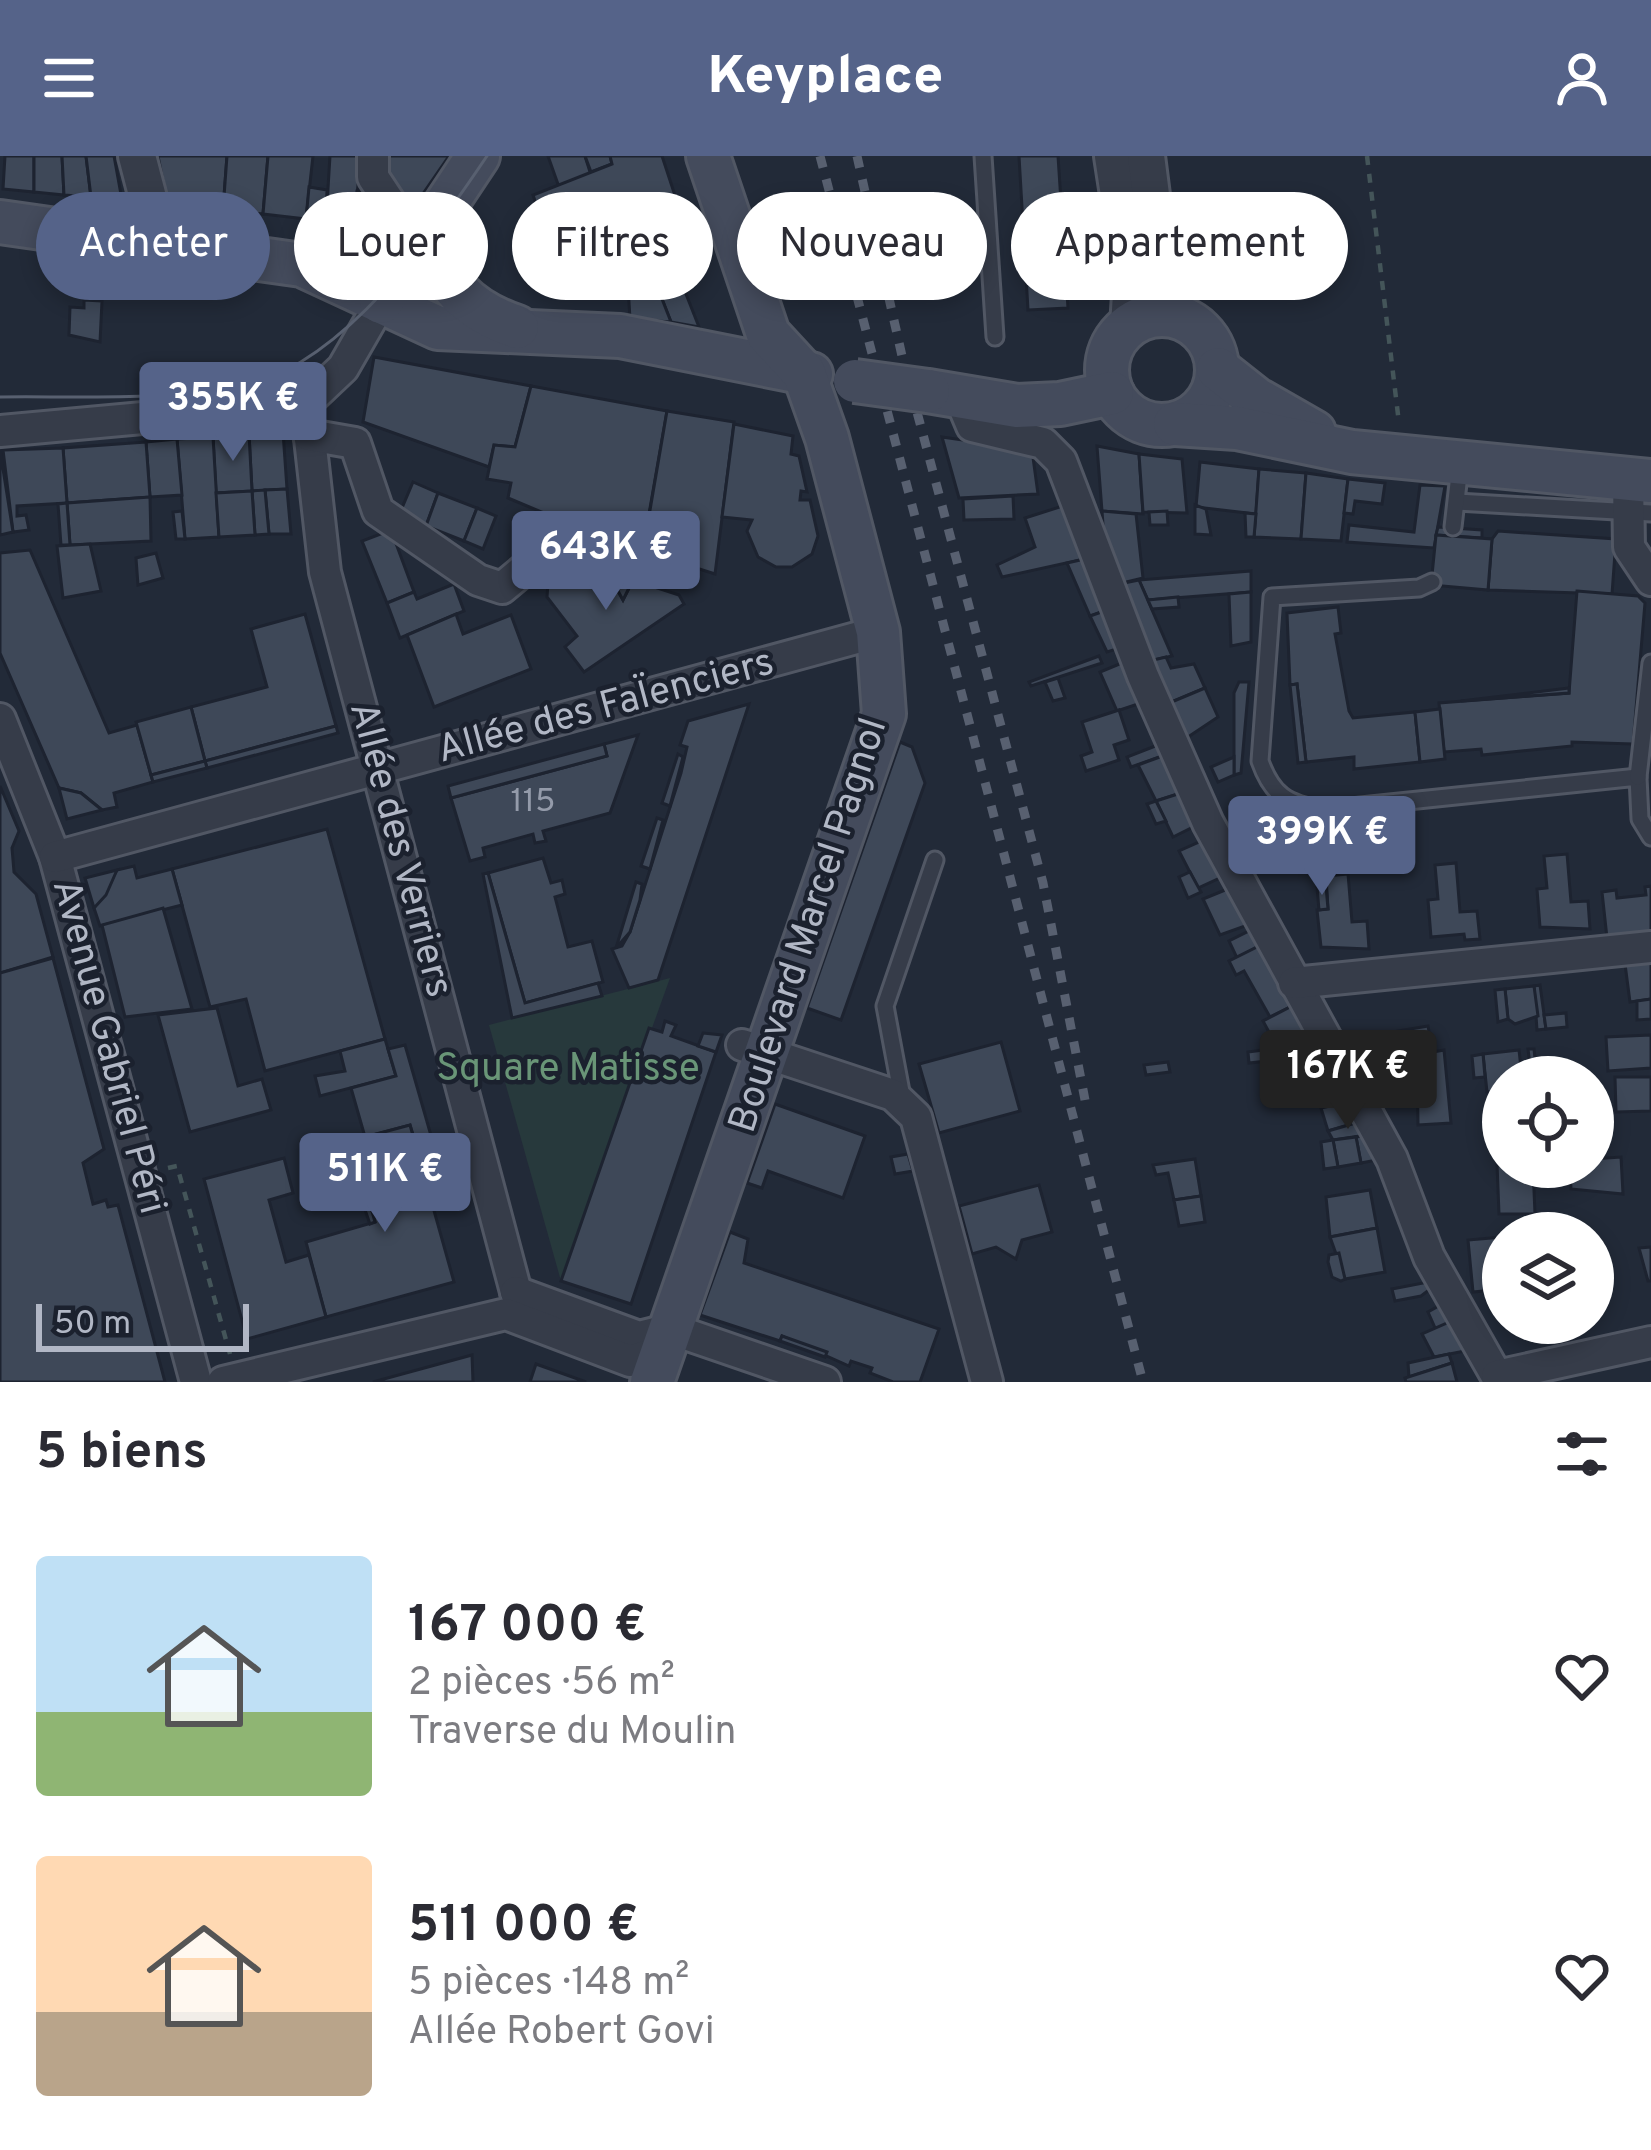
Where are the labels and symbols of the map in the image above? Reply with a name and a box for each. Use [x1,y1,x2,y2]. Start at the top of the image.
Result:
pin: 355K € [135,362,331,464]
pin: 643K € [508,511,704,613]
street label: Allée des FaÏenciers [432,638,780,776]
street label: Allée des Verriers [336,697,462,1003]
street label: Boulevard Marcel Pagnol [720,713,900,1139]
house number: 115 [510,782,556,824]
pin: 399K € [1224,796,1420,898]
street label: Avenue Gabriel Péri [39,874,175,1220]
pin: 167K € [1250,1030,1446,1132]
park label: Square Matisse [436,1046,700,1095]
pin: 511K € [287,1133,483,1235]
scale bar [36,1298,249,1351]

